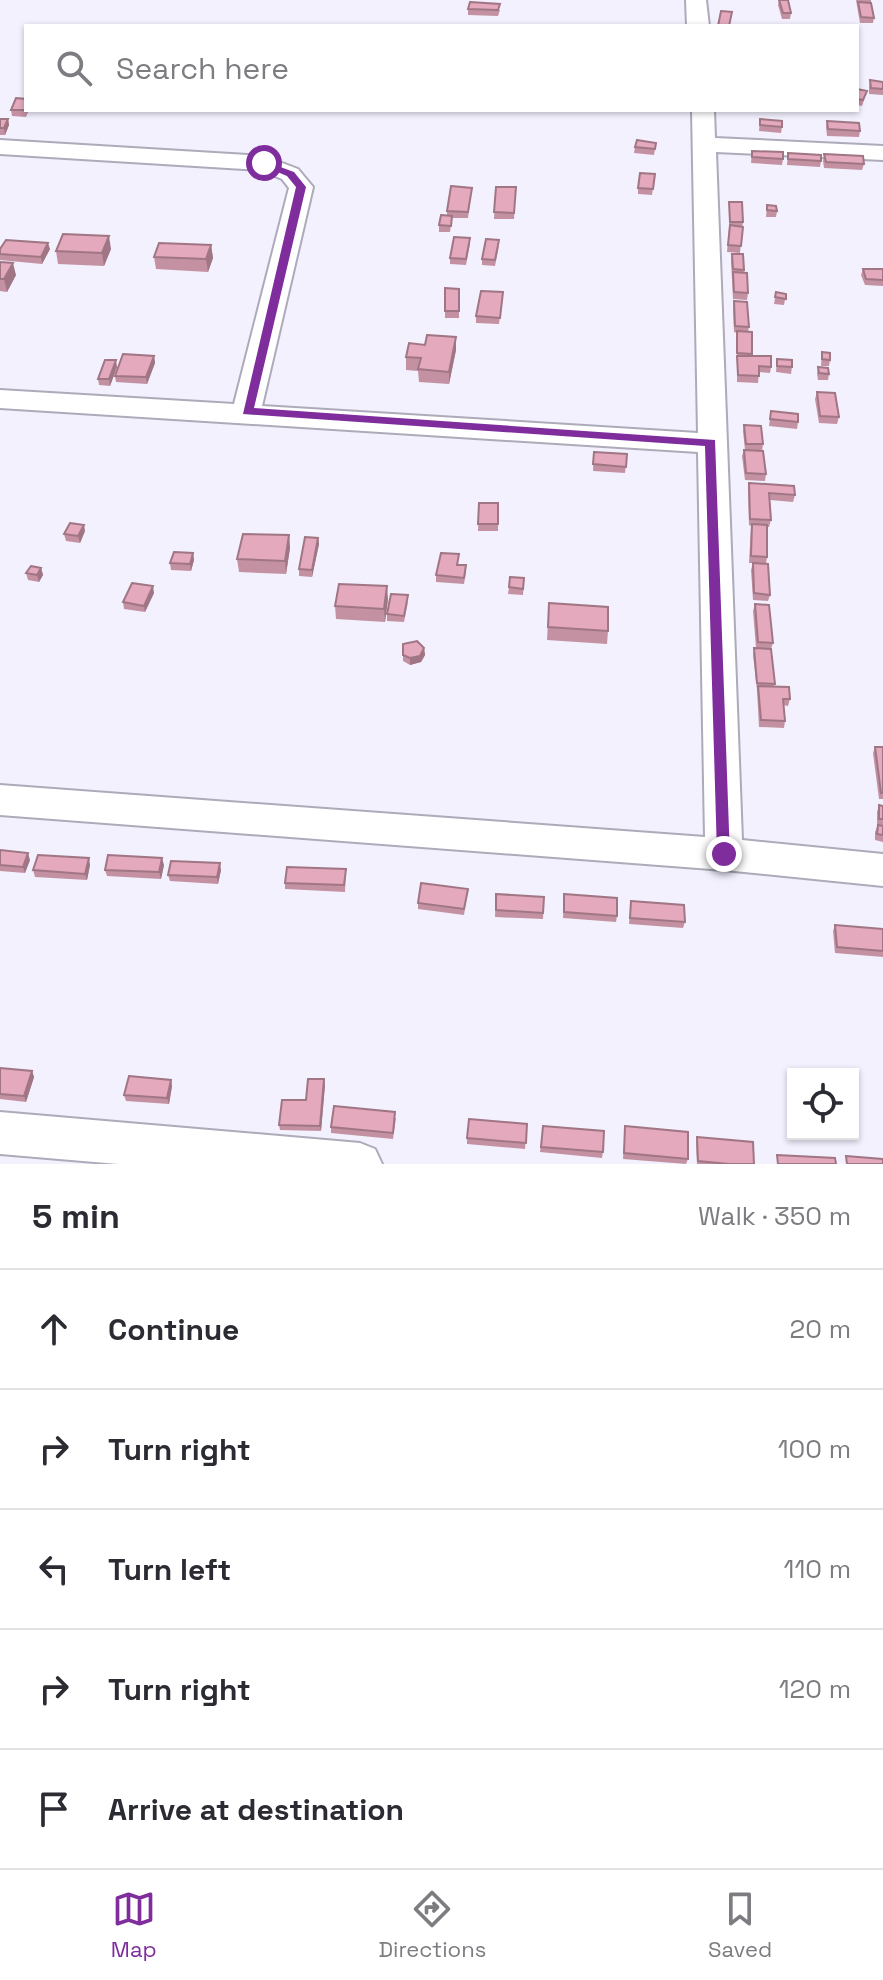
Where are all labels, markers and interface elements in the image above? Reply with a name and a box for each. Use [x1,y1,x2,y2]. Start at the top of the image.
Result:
search box [24,24,859,112]
icon: search [52,46,96,90]
text: Search here [116,49,289,88]
route start [246,145,282,181]
route end [706,836,742,872]
map controls [787,1068,859,1140]
button: locate [787,1068,859,1140]
text: 5 min [32,1195,120,1238]
text: Walk · 350 m [698,1199,851,1233]
icon: ahead [32,1307,76,1351]
text: Continue [108,1310,239,1349]
text: 20 m [790,1312,851,1346]
icon: right [32,1427,76,1471]
text: Turn right [108,1430,251,1469]
text: 100 m [778,1432,851,1466]
icon: left [32,1547,76,1591]
text: Turn left [108,1550,231,1589]
text: 110 m [784,1552,851,1586]
icon: right [32,1667,76,1711]
text: Turn right [108,1670,251,1709]
text: 120 m [779,1672,851,1706]
icon: arrive [32,1787,76,1831]
text: Arrive at destination [108,1790,404,1829]
tab: Map [111,1887,157,1963]
tab: Directions [378,1887,486,1963]
tab: Saved [708,1887,772,1963]

